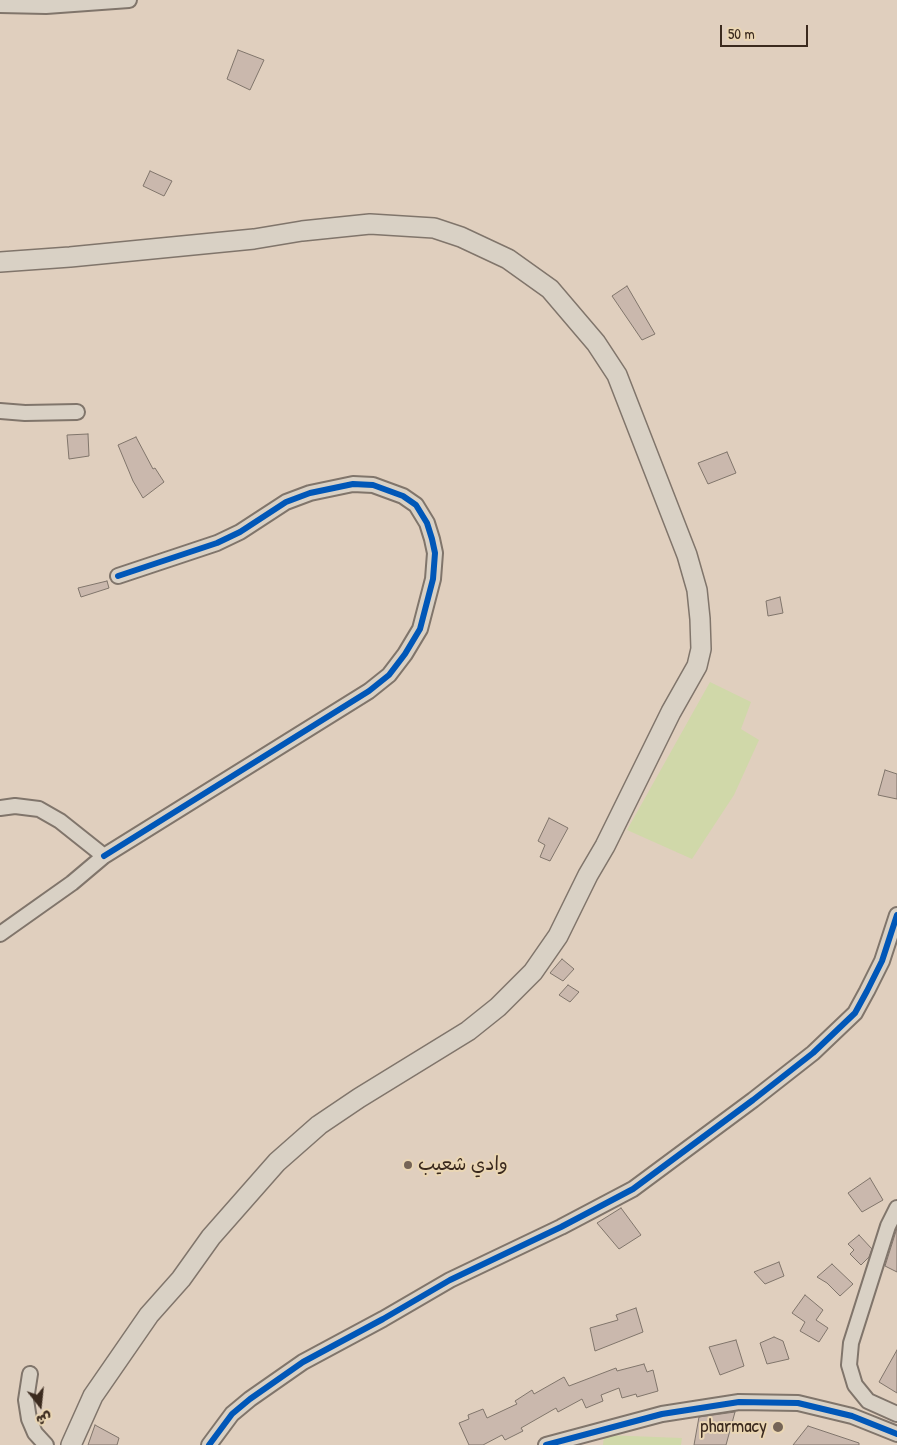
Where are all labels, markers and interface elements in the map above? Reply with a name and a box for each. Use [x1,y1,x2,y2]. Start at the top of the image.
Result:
scale bar [722,15,810,47]
text: 50 m [728,23,755,44]
place label: وادي شعيب [418,1154,508,1176]
marker: وادي شعيب [402,1159,414,1171]
north arrow [15,1380,65,1430]
text: ش [34,1409,54,1431]
place label: pharmacy [700,1416,767,1438]
marker: pharmacy [771,1420,785,1434]

